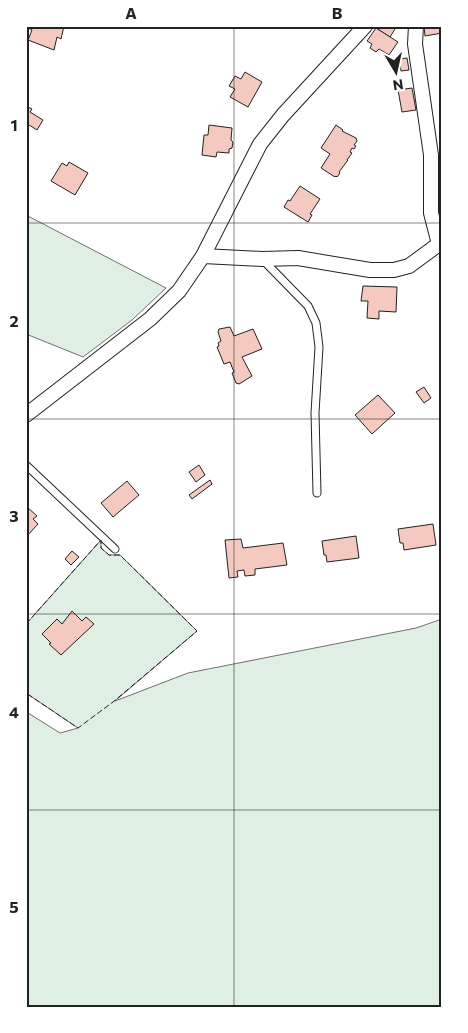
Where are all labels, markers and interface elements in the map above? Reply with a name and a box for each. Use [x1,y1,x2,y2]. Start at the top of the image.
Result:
text: A [125,3,137,22]
text: B [332,3,343,22]
north arrow [370,48,420,98]
text: N [392,76,405,95]
text: 1 [10,115,18,134]
text: 2 [9,311,19,330]
text: 3 [9,506,19,525]
text: 4 [9,702,19,721]
text: 5 [9,897,19,916]

